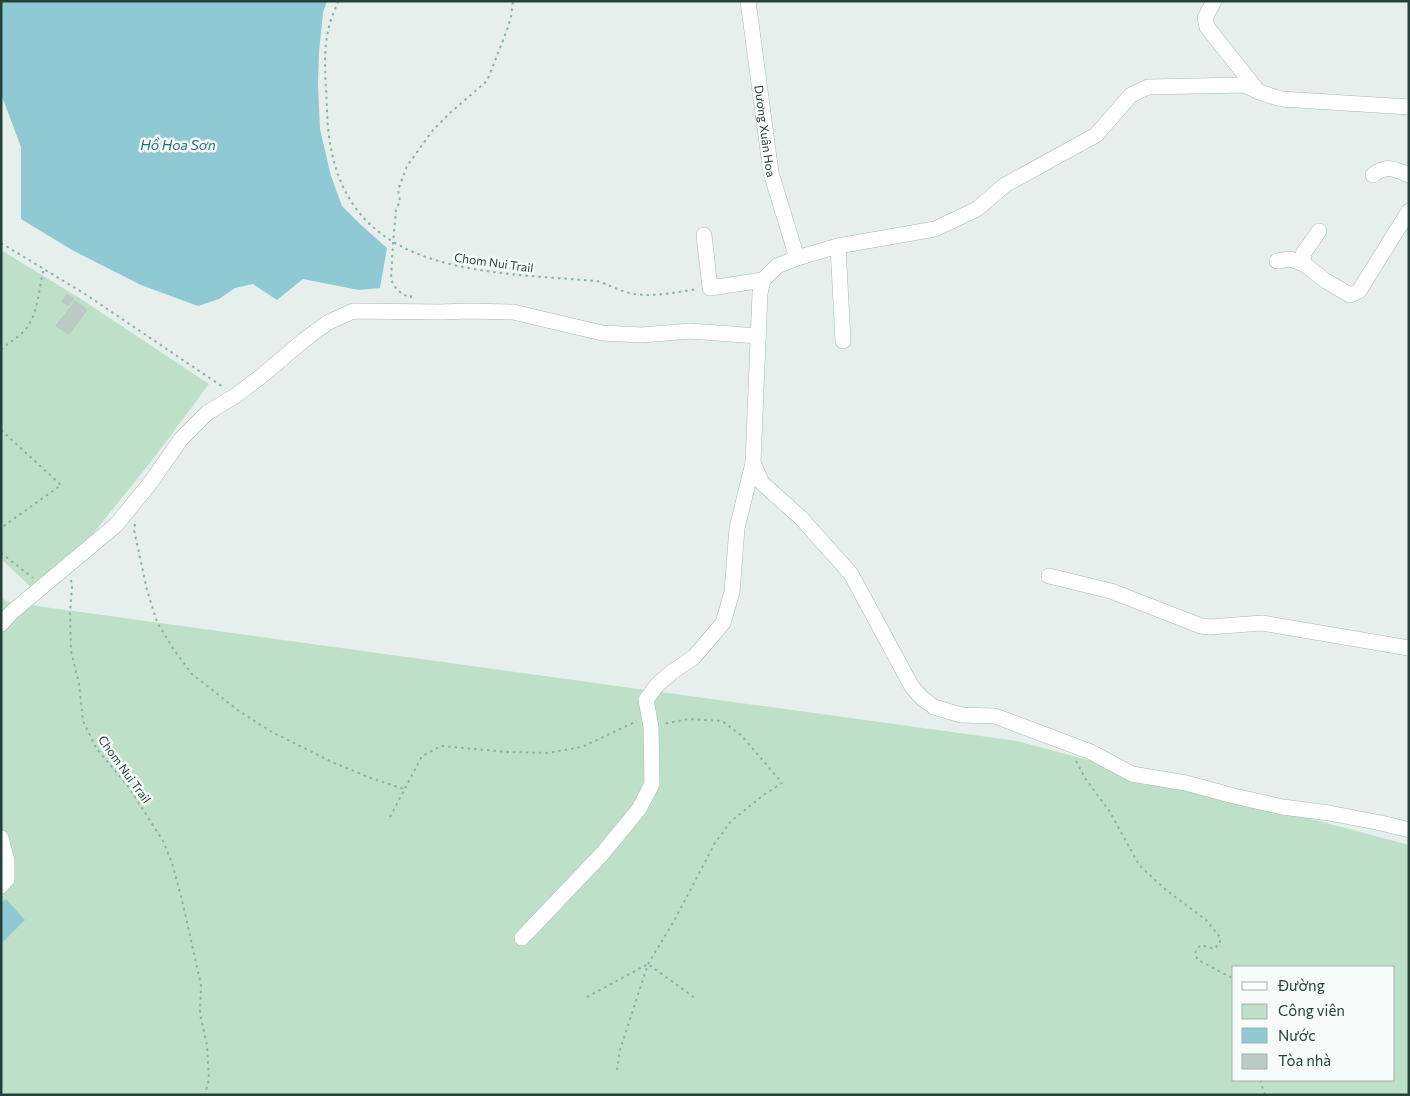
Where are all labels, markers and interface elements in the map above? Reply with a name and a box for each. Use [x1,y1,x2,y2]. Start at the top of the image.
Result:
street label: Dương Xuân Hoa [752,84,779,179]
water label: Hồ Hoa Sơn [140,136,216,153]
street label: Chom Nui Trail [453,250,535,274]
street label: Chom Nui Trail [96,733,154,805]
legend [1232,966,1395,1081]
text: Đường [1277,976,1325,994]
text: Công viên [1278,1001,1345,1019]
text: Nước [1278,1026,1316,1044]
text: Tòa nhà [1278,1051,1331,1069]

